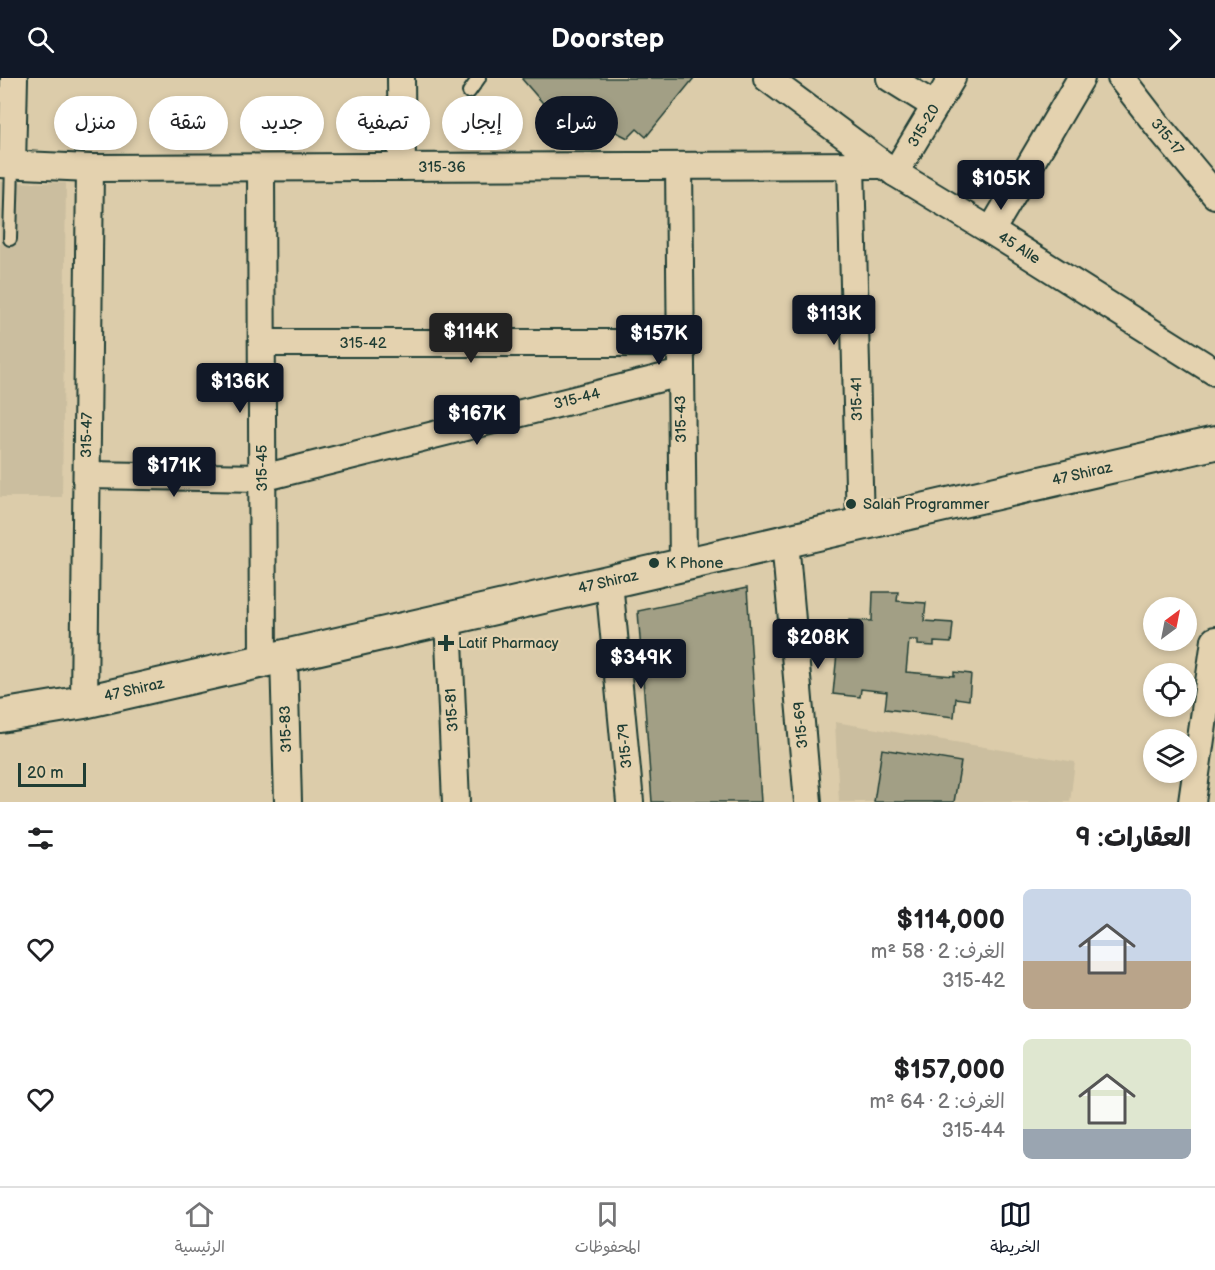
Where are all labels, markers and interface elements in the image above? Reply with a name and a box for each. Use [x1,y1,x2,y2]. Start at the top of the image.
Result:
icon: search [24,23,57,56]
text: Doorstep [551,23,664,55]
icon: forward [1158,23,1191,56]
chip: منزل [54,96,137,150]
chip: شقة [149,96,228,150]
chip: جديد [240,96,324,150]
chip: تصفية [336,96,430,150]
chip: إيجار [442,96,523,150]
chip: شراء [535,96,618,150]
street label: 315-20 [904,101,944,151]
street label: 315-17 [1146,115,1188,160]
street label: 315-36 [418,158,466,177]
pin: $105K [959,160,1043,211]
text: $105K [971,167,1031,191]
street label: 45 Alle [994,228,1044,268]
pin: $113K [792,295,876,346]
text: $113K [806,302,862,326]
pin: $114K [429,313,513,364]
pin: $157K [617,315,701,366]
text: $114K [443,320,499,344]
text: $157K [630,322,688,346]
street label: 315-42 [339,334,387,353]
pin: $136K [198,363,282,414]
text: $136K [211,370,270,394]
street label: 315-41 [847,377,867,421]
street label: 315-44 [552,384,602,414]
pin: $167K [435,395,519,446]
street label: 315-43 [671,395,691,443]
text: $167K [448,402,506,426]
street label: 315-47 [77,411,97,458]
street label: 315-45 [253,445,272,491]
pin: $171K [132,447,216,498]
text: $171K [147,454,201,478]
street label: 47 Shiraz [1050,458,1115,490]
place label: Salah Programmer [863,495,990,514]
marker: Salah Programmer [844,497,858,511]
place label: K Phone [666,554,723,573]
marker: K Phone [647,556,661,570]
street label: 47 Shiraz [576,566,641,598]
north arrow [1143,597,1197,651]
map controls [1143,597,1197,783]
pin: $208K [776,619,860,670]
text: $208K [787,626,849,650]
place label: Latif Pharmacy [458,634,559,653]
marker: Latif Pharmacy [439,636,453,650]
pin: $349K [599,639,683,690]
text: $349K [610,646,672,670]
button: locate [1143,663,1197,717]
street label: 47 Shiraz [102,674,167,706]
street label: 315-81 [441,688,463,732]
street label: 315-69 [789,701,813,749]
street label: 315-83 [276,705,296,753]
street label: 315-79 [614,723,636,769]
button: layers [1143,729,1197,783]
scale bar [18,760,86,788]
text: 20 m [27,764,63,783]
icon: filters [24,822,57,855]
text: العقارات: 9 [1075,823,1191,854]
text: $114,000 [896,905,1005,936]
icon: home [1071,913,1143,985]
icon: heart [24,933,57,966]
text: الغرف: 2 · 58 m² [871,940,1005,964]
text: 315-42 [942,969,1005,993]
text: $157,000 [893,1055,1005,1086]
icon: home [1071,1063,1143,1135]
icon: heart [24,1083,57,1116]
text: الغرف: 2 · 64 m² [870,1090,1005,1114]
text: 315-44 [942,1119,1005,1143]
tab: الرئيسية [175,1198,225,1261]
tab: المحفوظات [575,1198,641,1261]
tab: الخريطة [990,1198,1040,1261]

